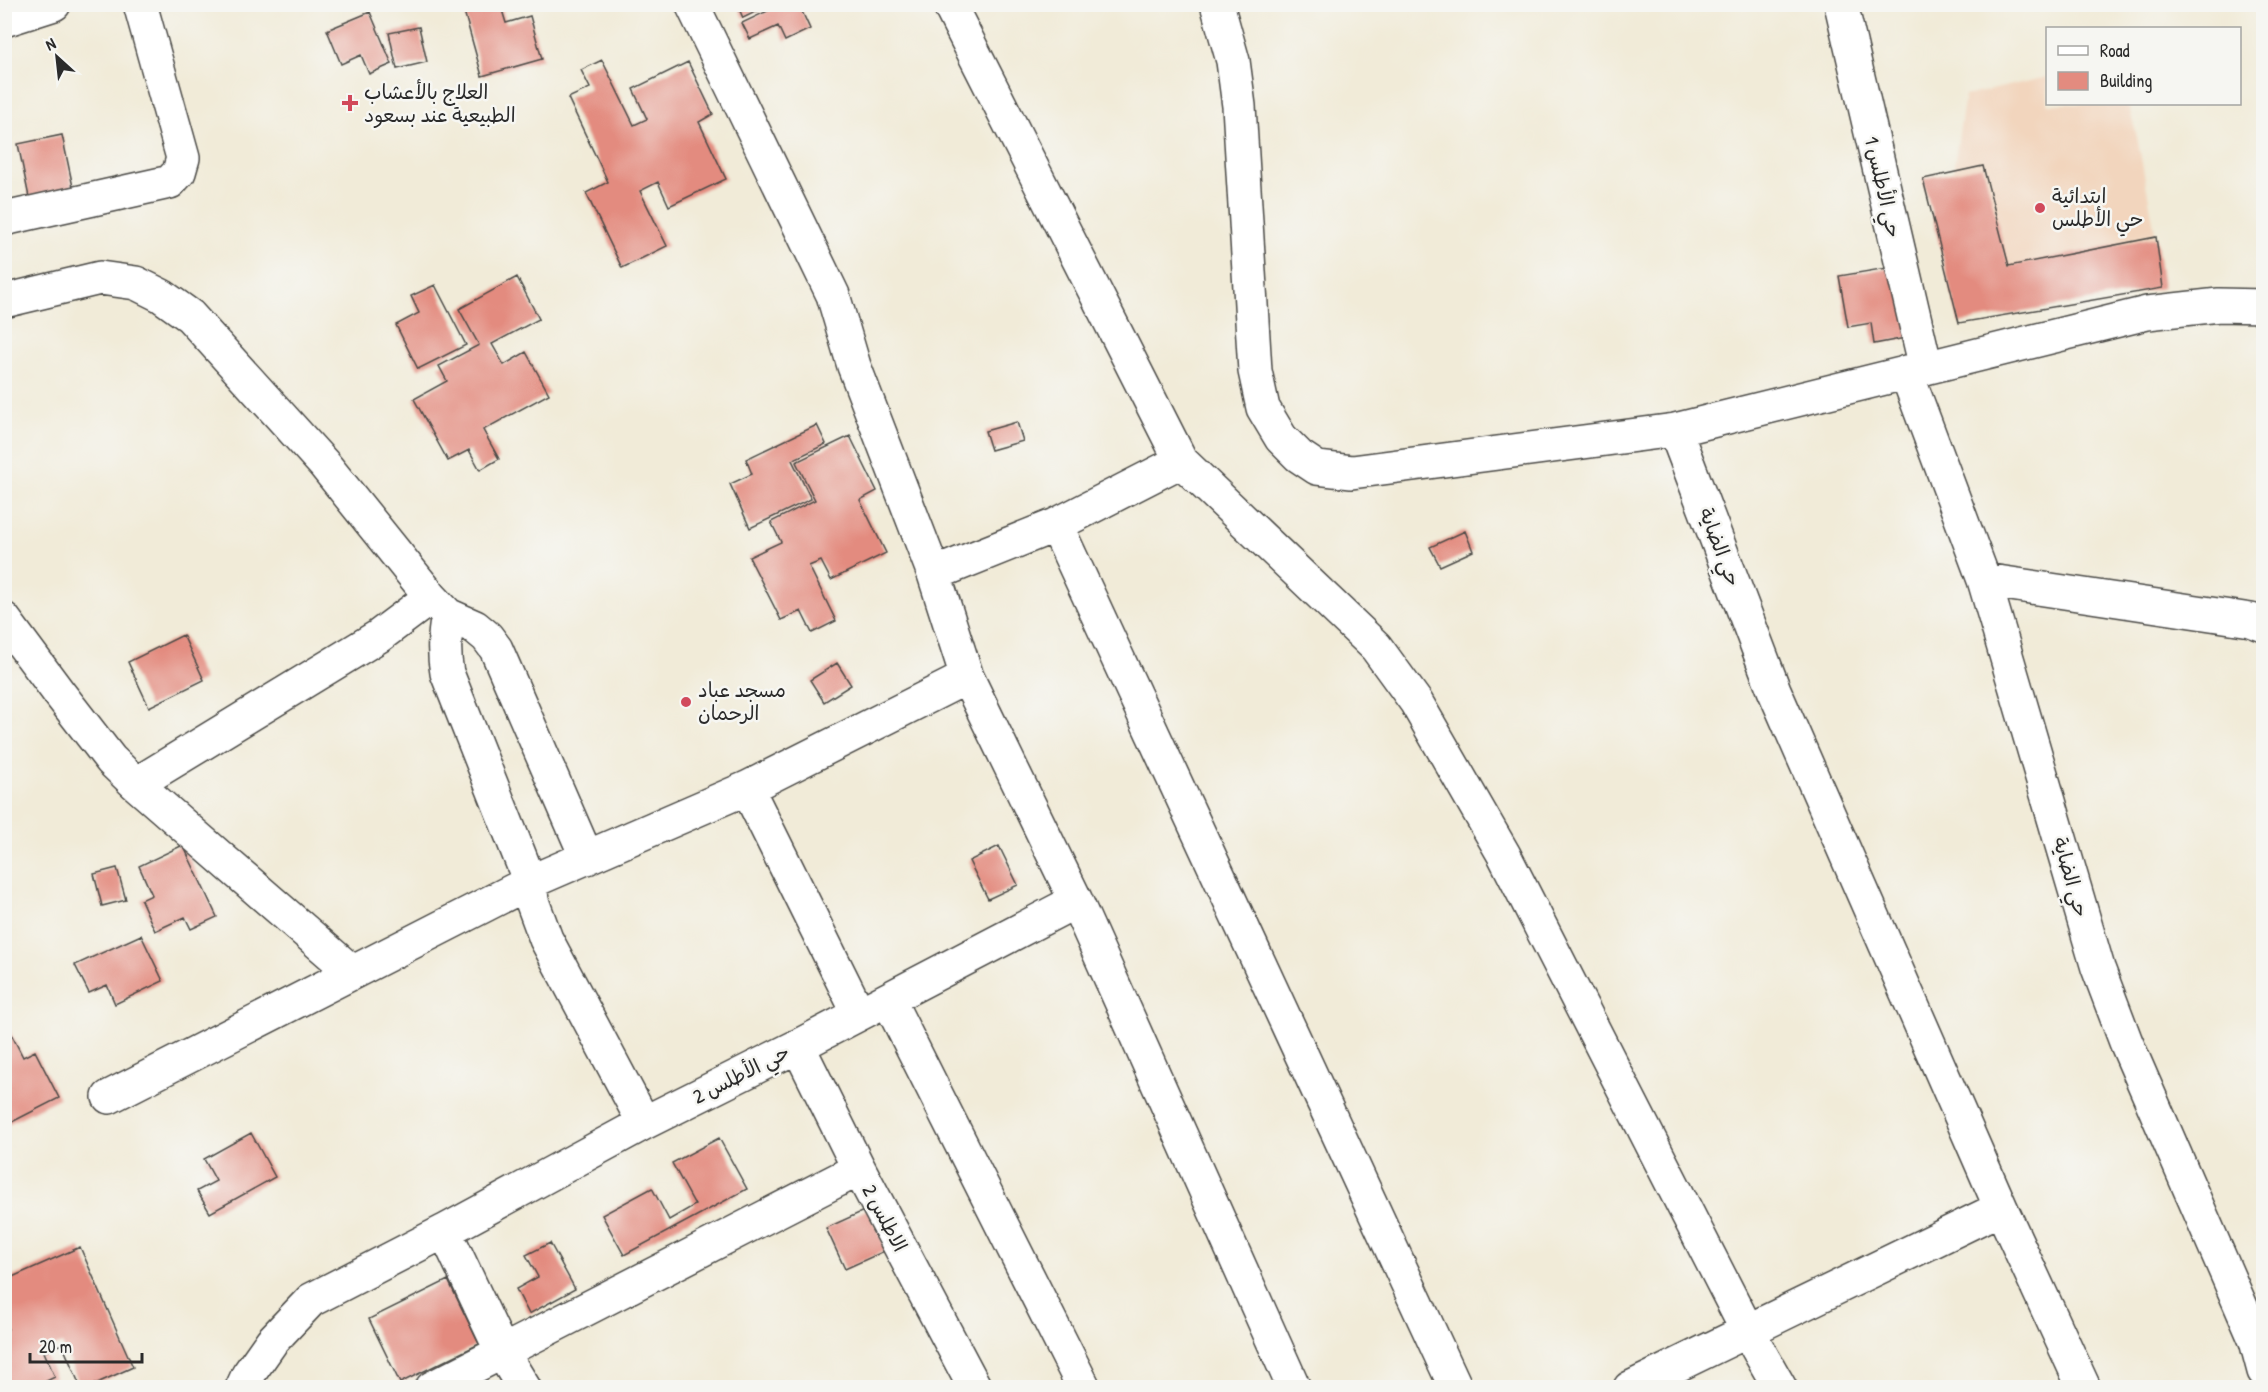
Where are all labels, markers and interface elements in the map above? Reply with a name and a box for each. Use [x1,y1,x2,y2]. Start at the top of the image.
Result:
north arrow [27,27,87,87]
legend [2046,27,2241,105]
text: N [41,32,59,55]
text: Road [2100,38,2130,63]
text: Building [2100,68,2152,93]
place label: العلاج بالأعشاب الطبيعية عند بسعود [364,78,516,129]
marker: العلاج بالأعشاب الطبيعية عند بسعود [341,94,359,112]
street label: حي الأطلس 1 [1854,134,1908,241]
place label: ابتدائية حي الأطلس [2052,182,2143,237]
marker: ابتدائية حي الأطلس [2033,201,2047,215]
street label: حي الضاية [1688,504,1748,592]
place label: مسجد عباد الرحمان [698,676,786,726]
marker: مسجد عباد الرحمان [679,695,693,709]
street label: حي الضاية [2042,834,2096,921]
street label: حي الأطلس 2 [688,1038,796,1114]
street label: الاطلس 2 [856,1179,914,1256]
scale bar [30,1326,142,1364]
text: 20 m [39,1334,72,1359]

